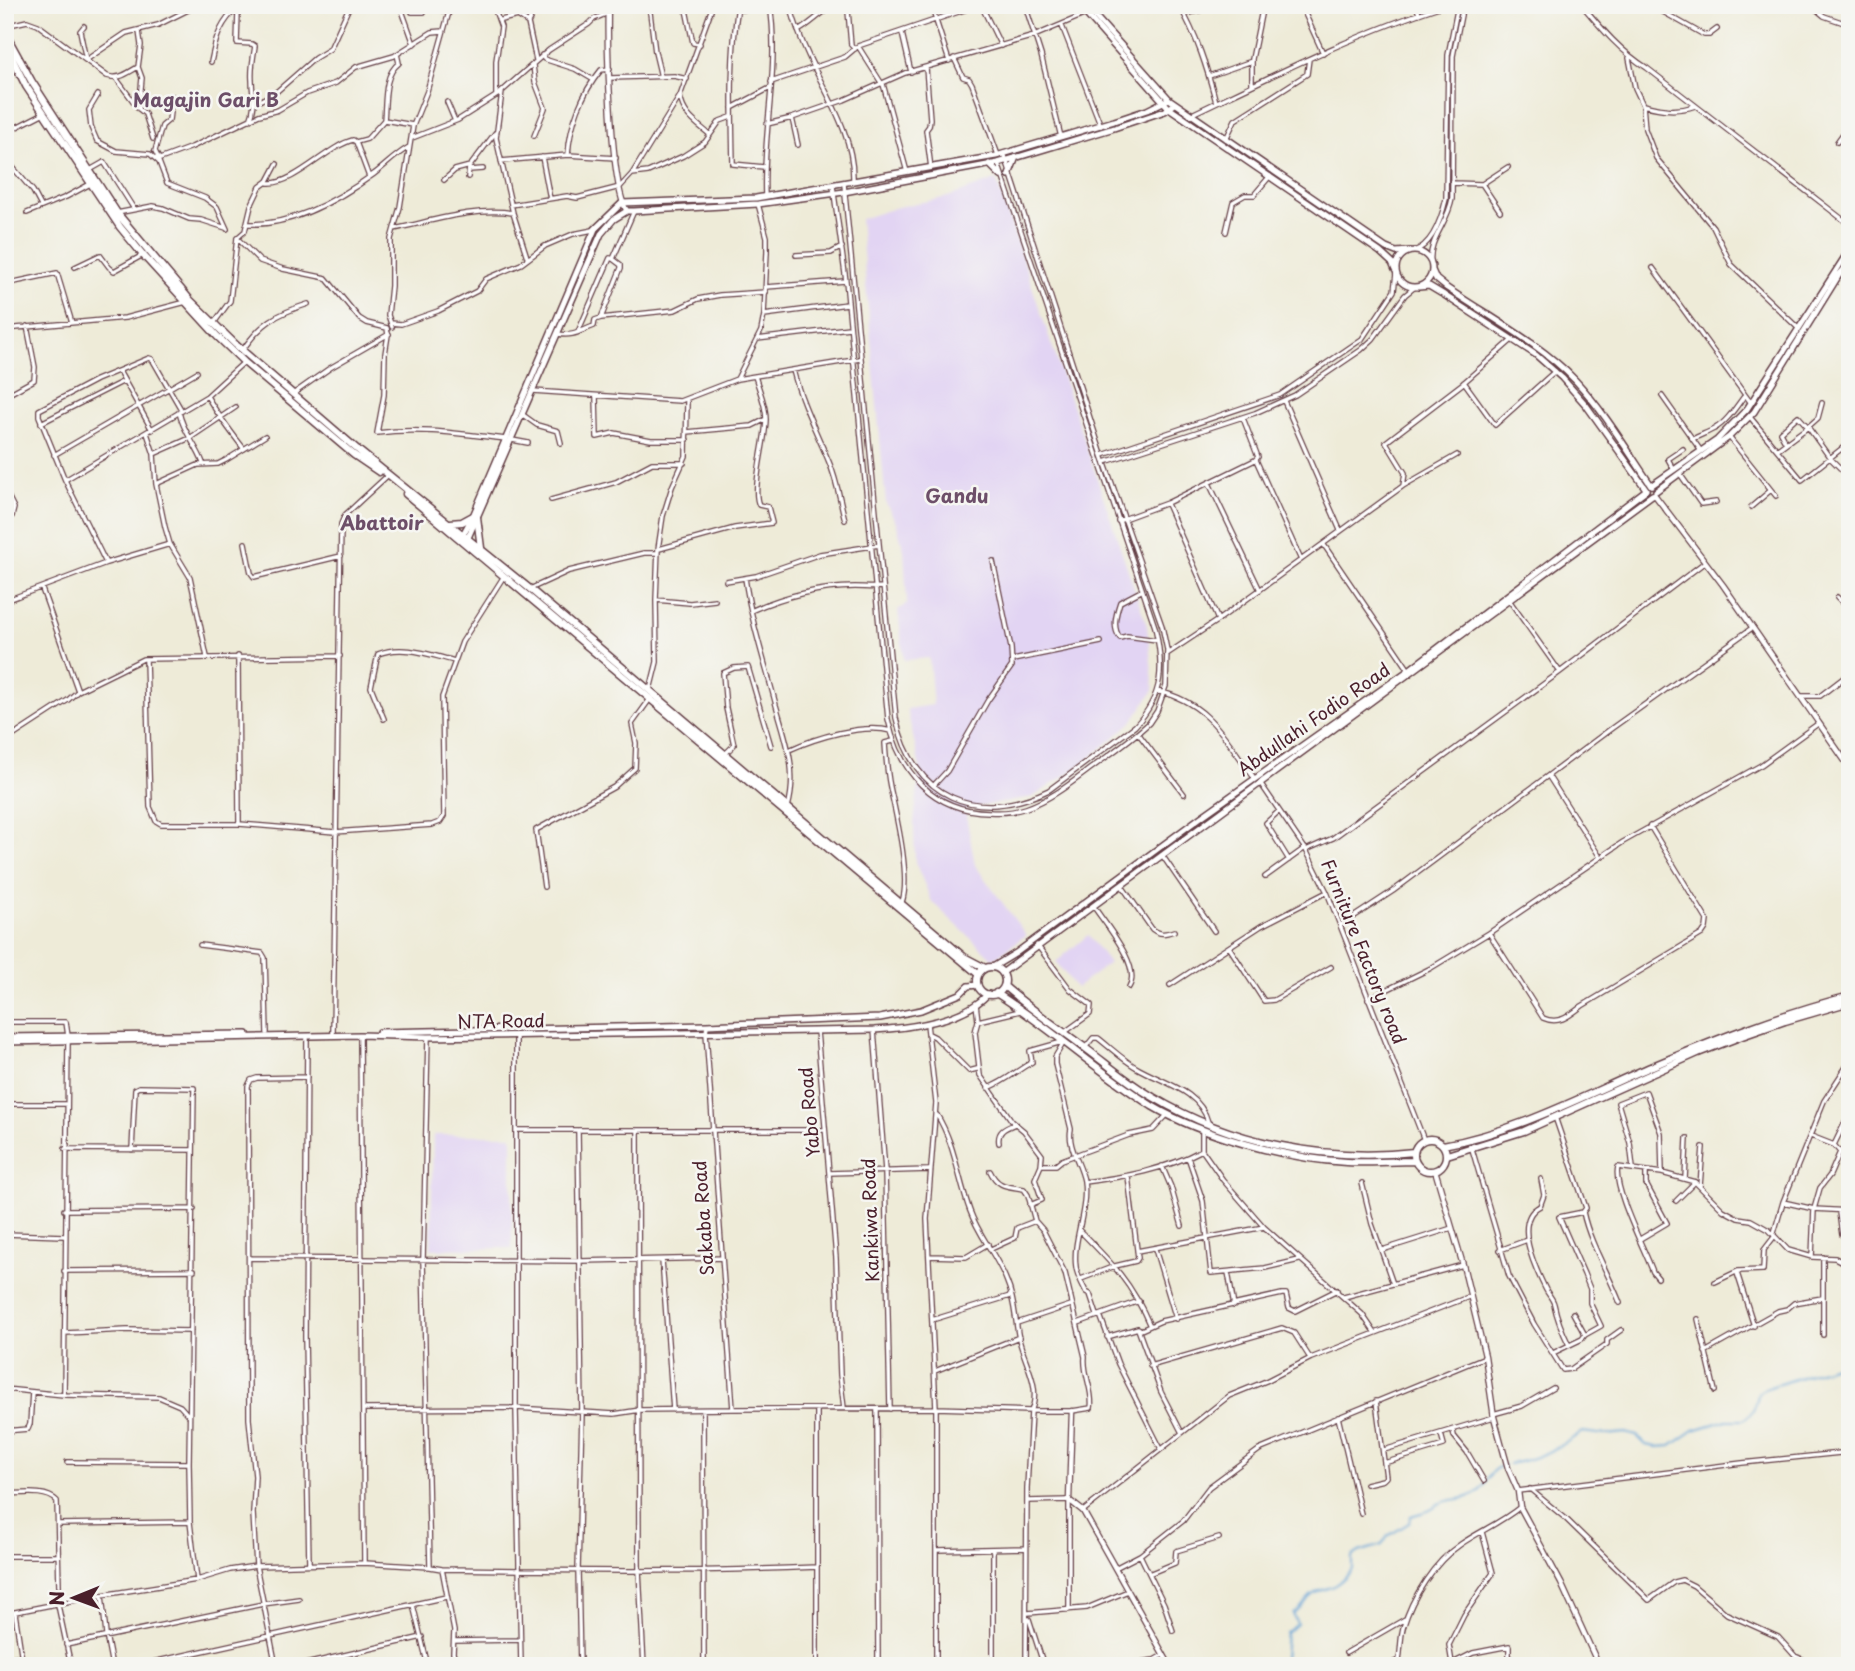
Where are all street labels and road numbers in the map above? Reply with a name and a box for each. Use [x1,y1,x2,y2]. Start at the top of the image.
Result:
street label: Abdullahi Fodio Road [1231,656,1395,782]
street label: Furniture Factory road [1315,855,1414,1048]
street label: NTA Road [457,1006,545,1035]
street label: Yabo Road [791,1066,826,1158]
street label: Kankiwa Road [854,1158,885,1282]
street label: Sakaba Road [685,1160,720,1276]

